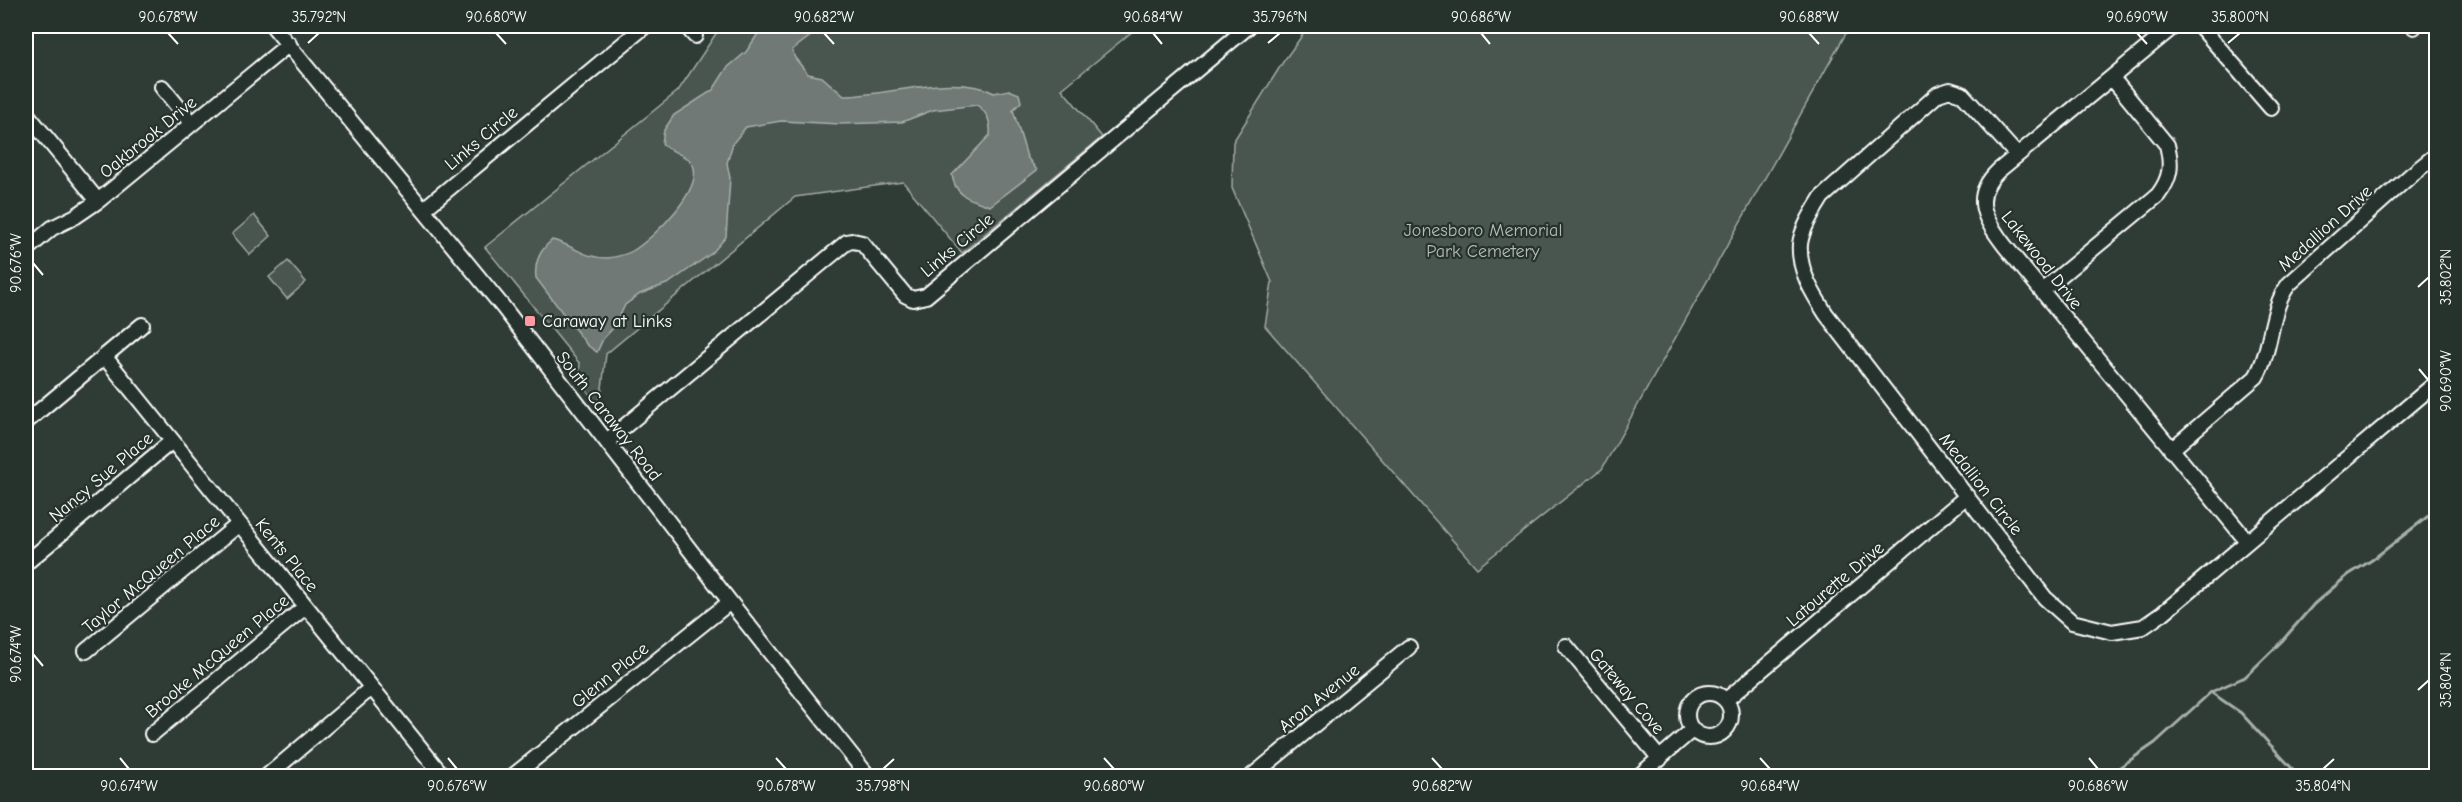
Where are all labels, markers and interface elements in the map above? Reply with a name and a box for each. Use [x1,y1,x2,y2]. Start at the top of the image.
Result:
text: 90.678°W [139,8,197,26]
text: 35.792°N [292,8,346,26]
text: 90.680°W [465,8,527,26]
text: 90.682°W [794,8,854,26]
text: 90.684°W [1123,8,1183,26]
text: 35.796°N [1253,8,1307,26]
text: 90.686°W [1451,8,1511,26]
text: 90.688°W [1779,8,1839,26]
text: 90.690°W [2106,8,2168,26]
text: 35.800°N [2211,8,2269,26]
street label: Oakbrook Drive [96,92,201,183]
street label: Links Circle [441,102,522,175]
street label: Medallion Drive [2274,181,2377,276]
street label: Lakewood Drive [1997,207,2087,314]
street label: Links Circle [917,209,998,282]
park label: Jonesboro Memorial Park Cemetery [1404,220,1562,262]
text: 90.676°W [7,233,25,293]
text: 35.802°N [2437,249,2455,305]
place label: Caraway at Links [542,311,672,332]
marker: Caraway at Links [523,314,537,328]
street label: South Caraway Road [552,347,666,485]
text: 90.690°W [2437,350,2455,412]
street label: Nancy Sue Place [45,428,157,527]
street label: Medallion Circle [1934,429,2027,540]
street label: Taylor McQueen Place [79,511,224,638]
street label: Kents Place [251,514,323,596]
street label: Latourette Drive [1782,538,1888,631]
street label: Brooke McQueen Place [141,590,293,723]
text: 90.674°W [7,625,25,683]
street label: Glenn Place [568,638,653,713]
street label: Gateway Cove [1584,644,1669,739]
text: 35.804°N [2437,652,2455,708]
street label: Aron Avenue [1275,660,1364,737]
text: 90.674°W [100,777,158,795]
text: 90.676°W [427,777,487,795]
text: 90.678°W [757,777,815,795]
text: 35.798°N [856,777,910,795]
text: 90.680°W [1083,777,1145,795]
text: 90.682°W [1412,777,1472,795]
text: 90.684°W [1740,777,1800,795]
text: 90.686°W [2068,777,2128,795]
text: 35.804°N [2295,777,2351,795]

